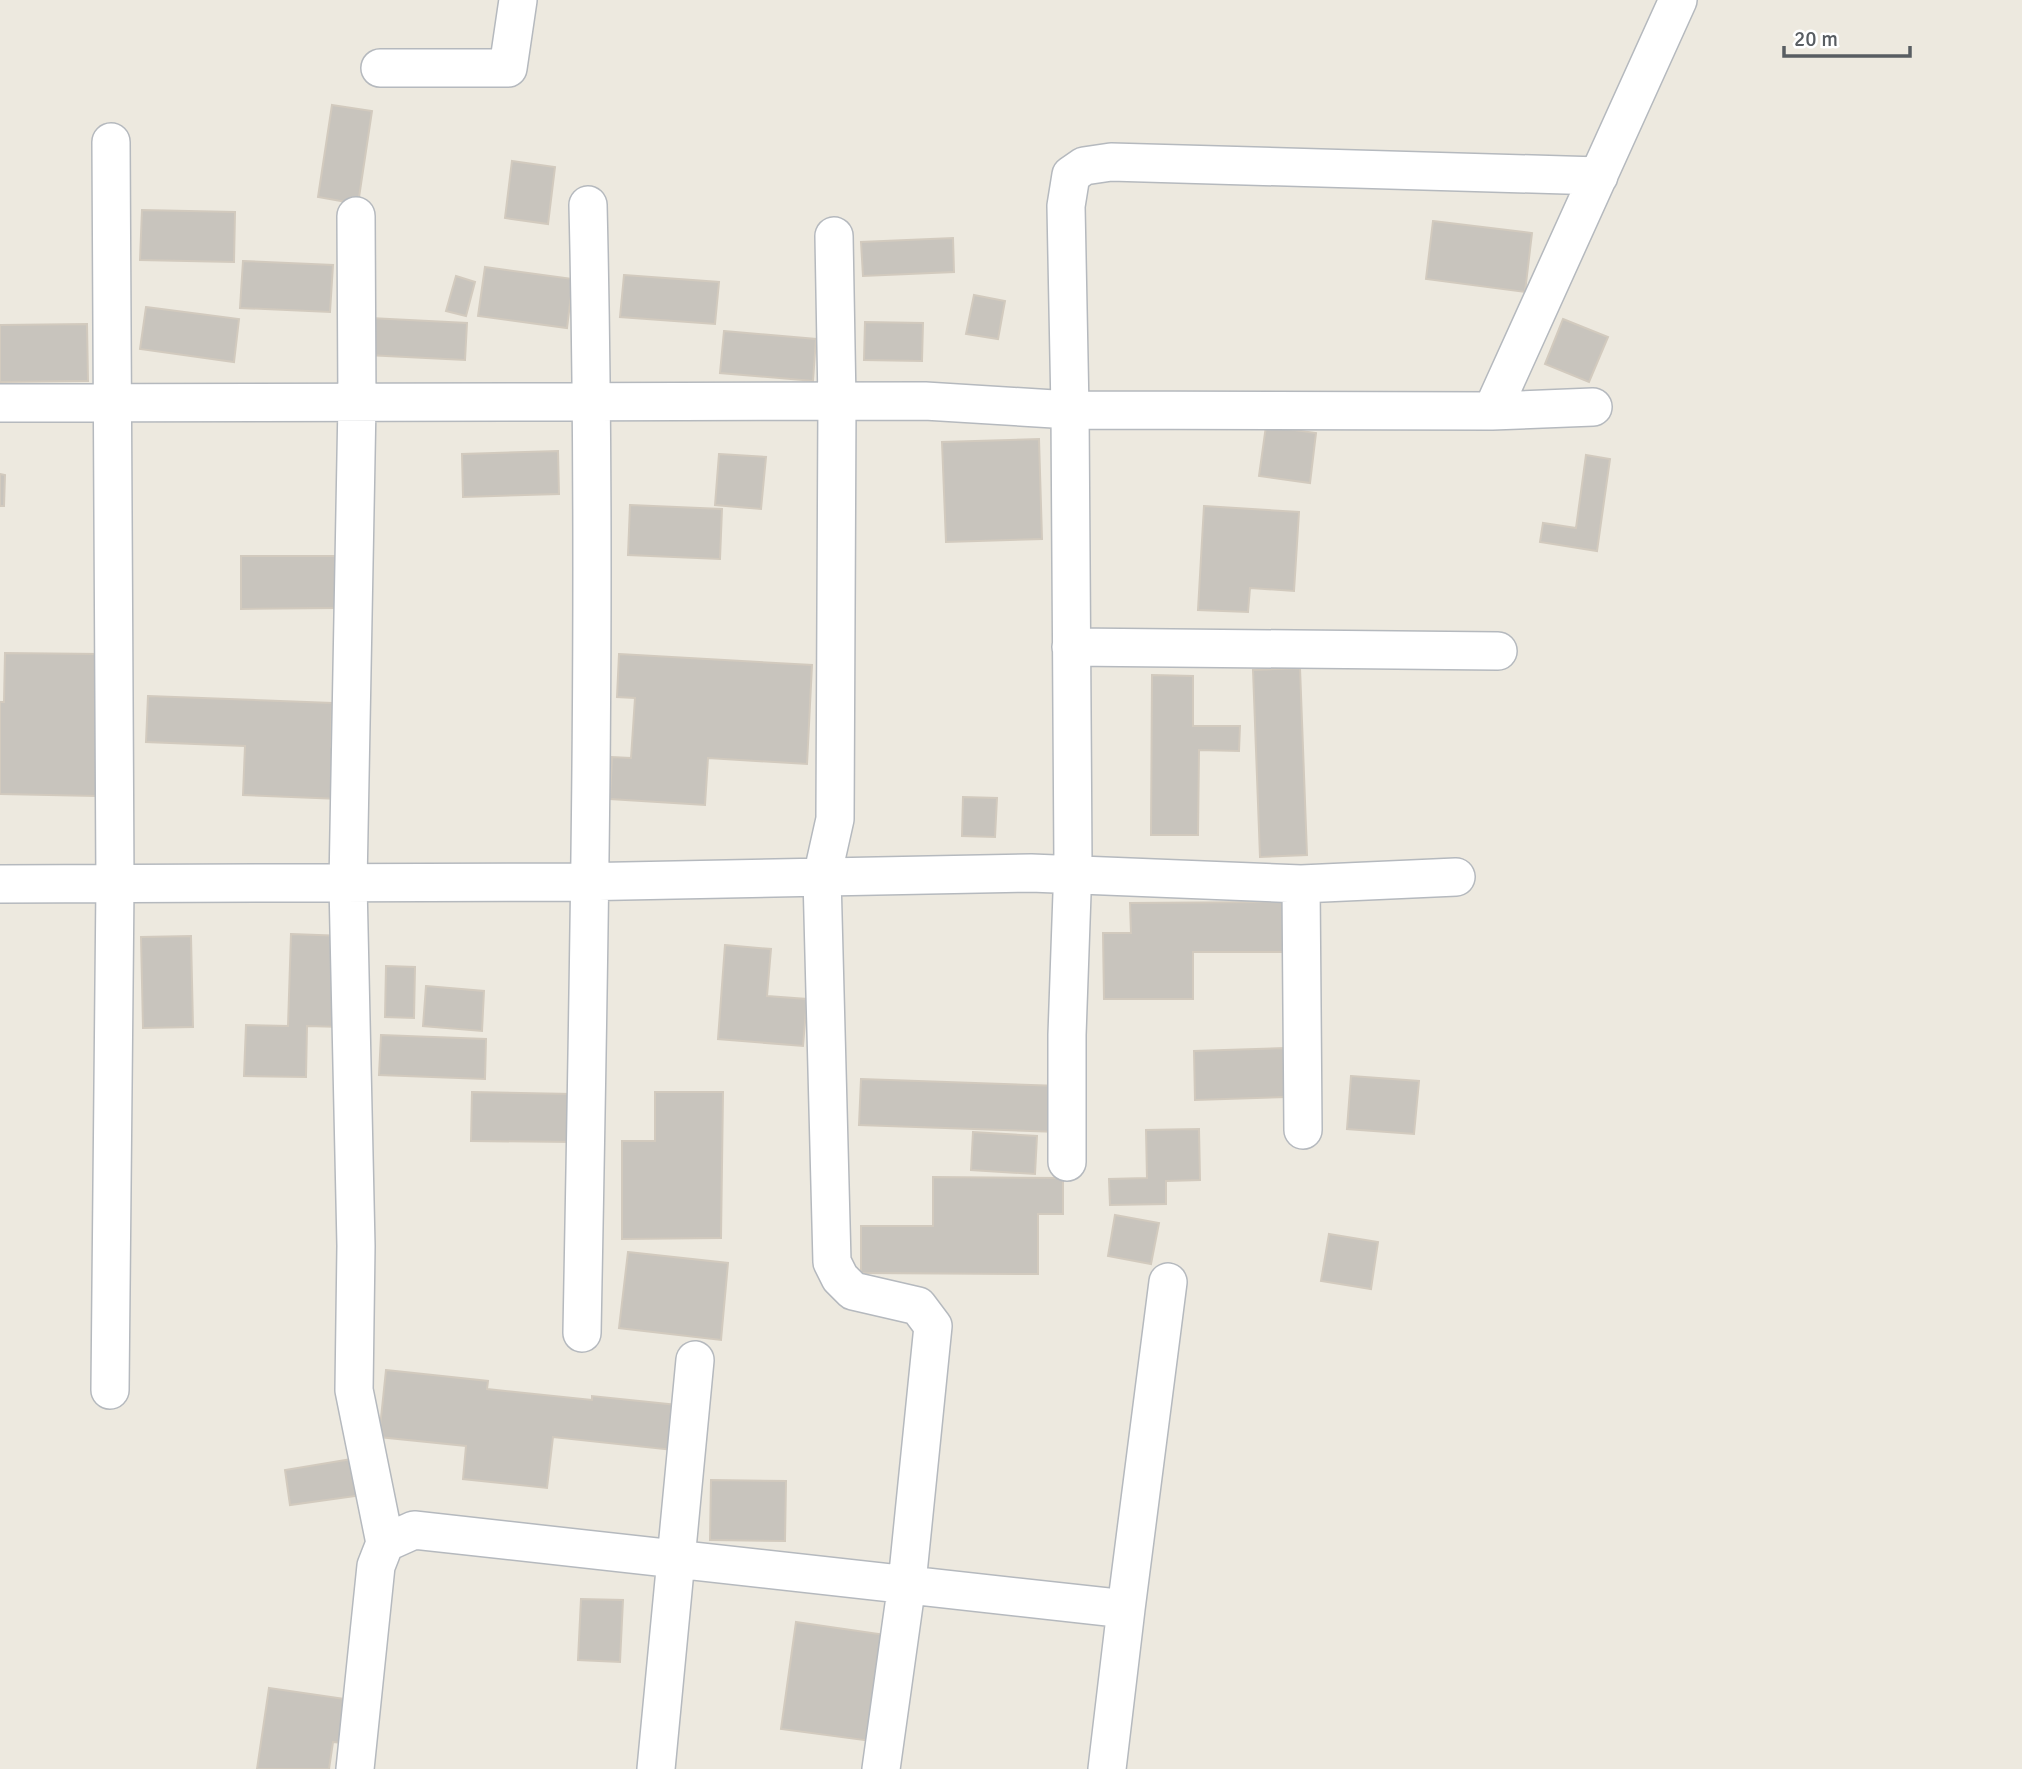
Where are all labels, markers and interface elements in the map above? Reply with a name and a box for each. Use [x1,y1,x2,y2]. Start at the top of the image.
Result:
scale bar [1784,14,1910,58]
text: 20 m [1794,26,1838,52]

